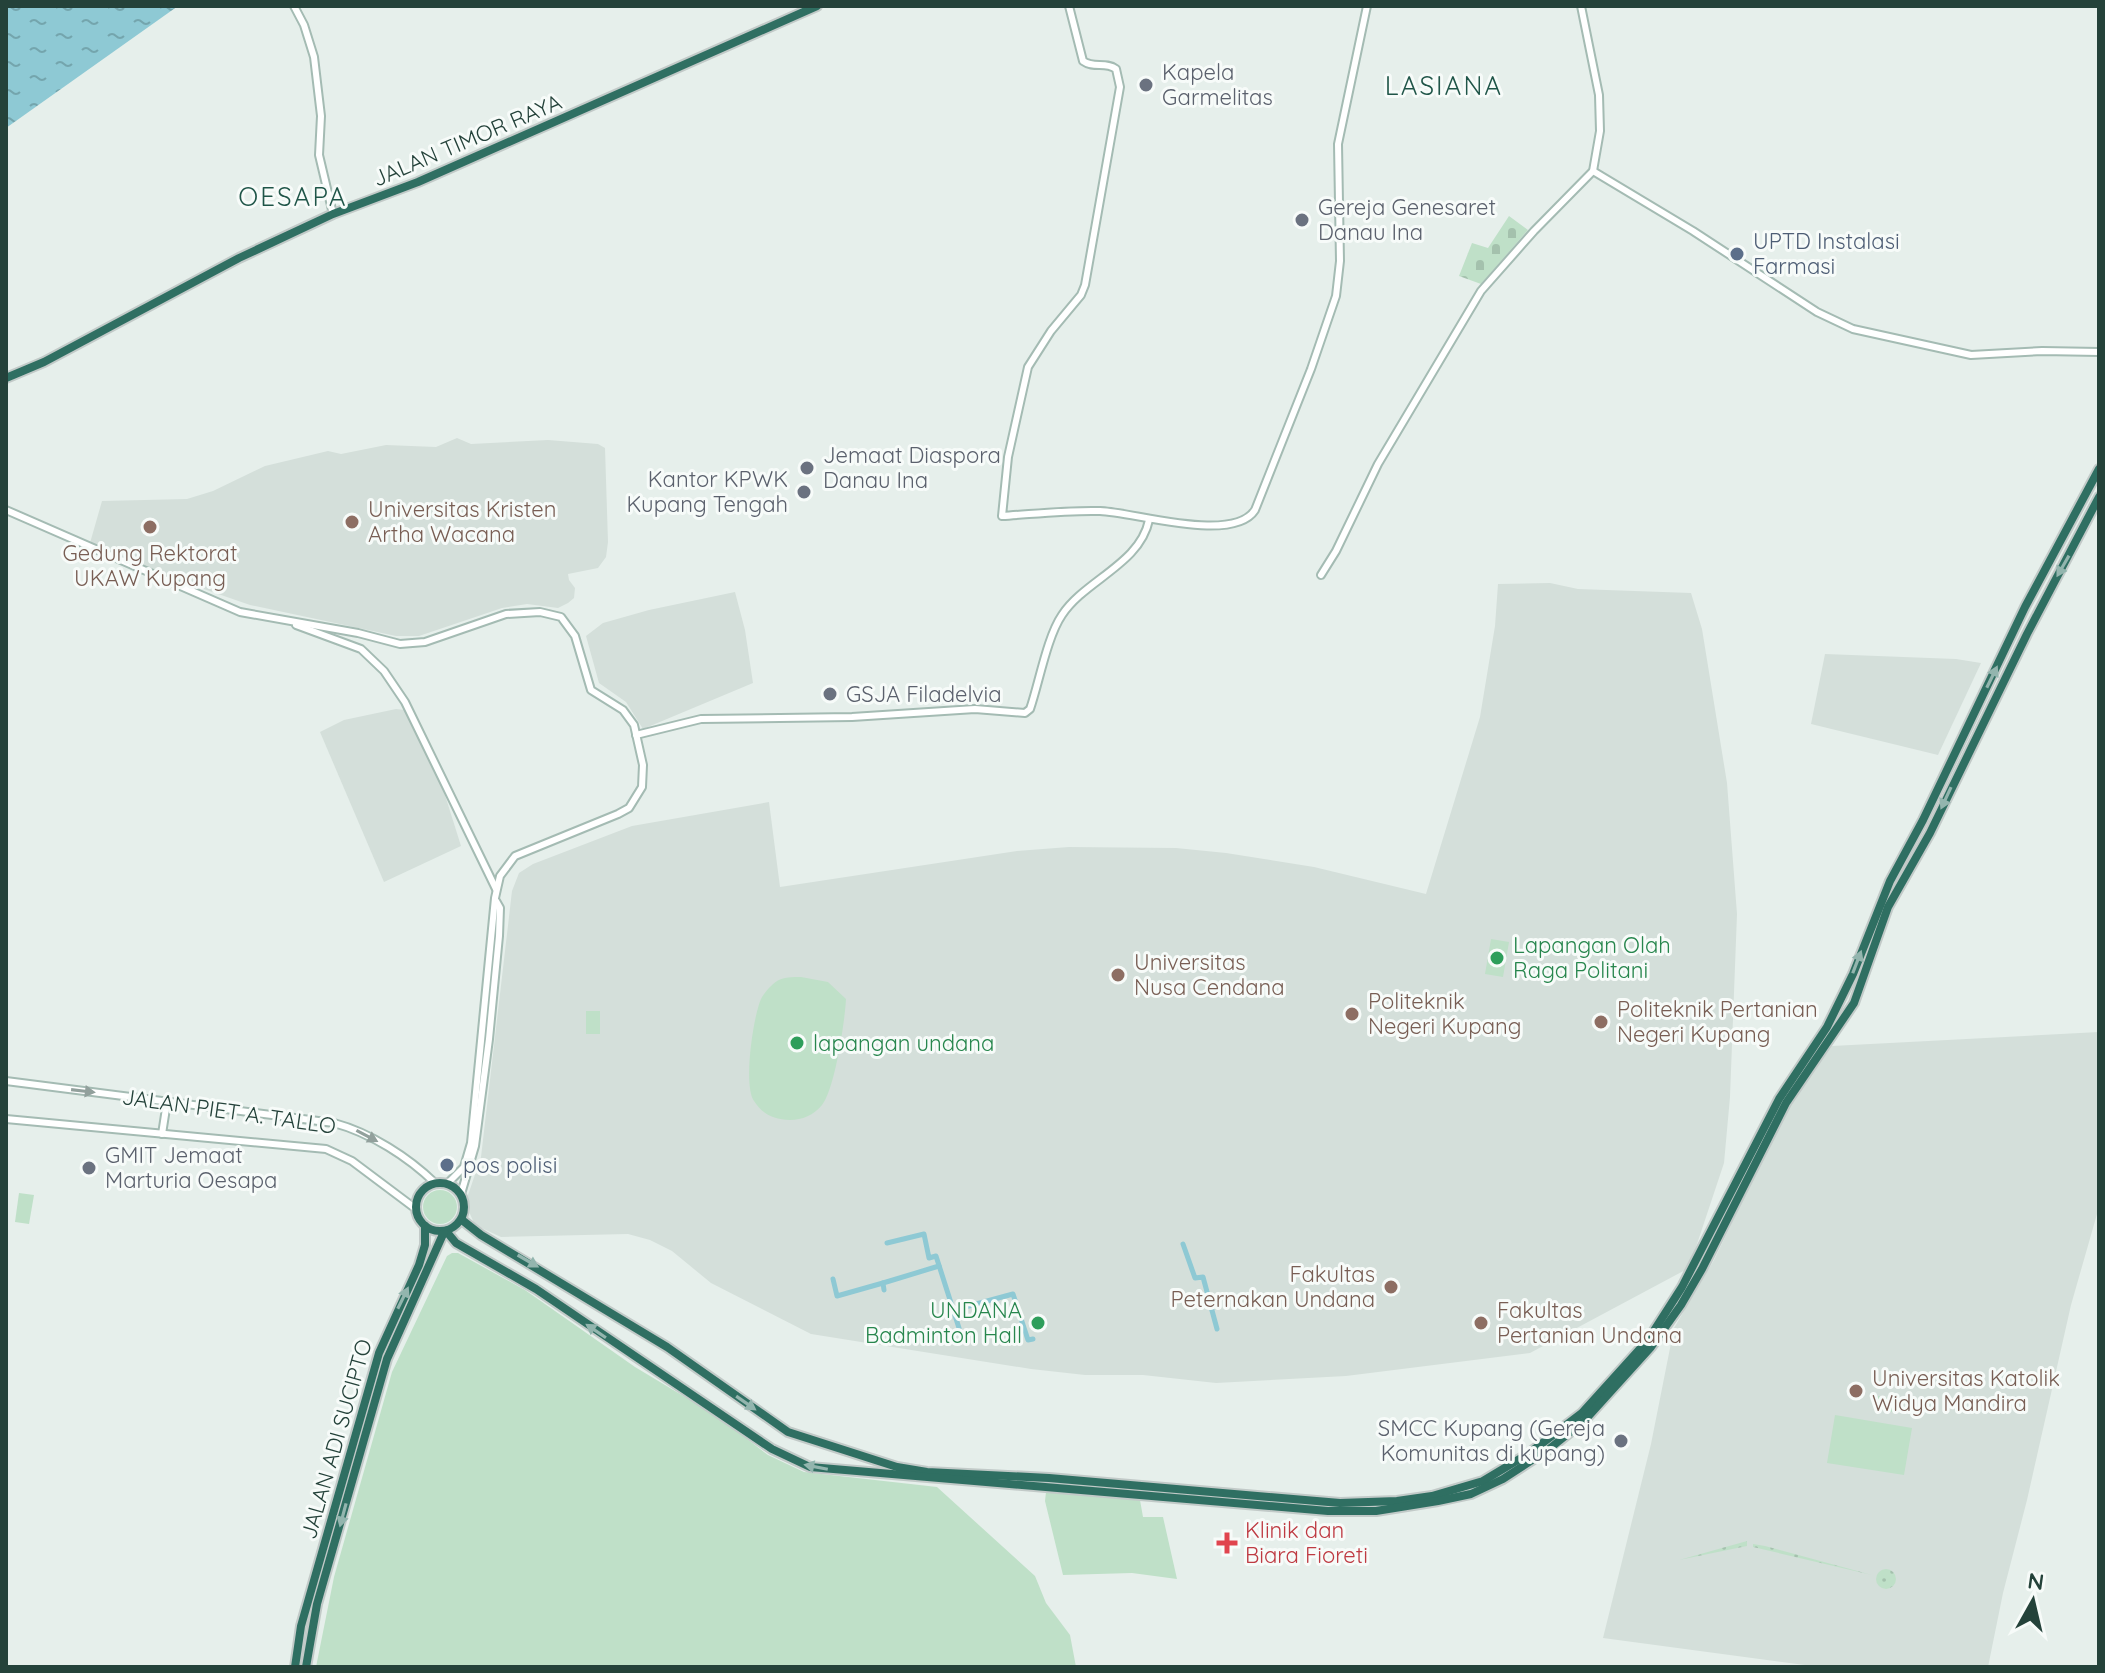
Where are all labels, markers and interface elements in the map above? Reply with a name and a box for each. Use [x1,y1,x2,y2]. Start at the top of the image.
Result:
place label: Kapela Garmelitas [1162,58,1273,111]
district label: LASIANA [1385,69,1503,102]
marker: Kapela Garmelitas [1137,76,1155,94]
street label: JALAN TIMOR RAYA [368,88,566,192]
district label: OESAPA [238,180,348,213]
place label: Gereja Genesaret Danau Ina [1318,193,1496,246]
marker: Gereja Genesaret Danau Ina [1293,211,1311,229]
place label: UPTD Instalasi Farmasi [1753,227,1900,280]
marker: UPTD Instalasi Farmasi [1728,245,1746,263]
place label: Jemaat Diaspora Danau Ina [823,441,1001,494]
marker: Jemaat Diaspora Danau Ina [798,459,816,477]
place label: Kantor KPWK Kupang Tengah [627,465,788,518]
marker: Kantor KPWK Kupang Tengah [795,483,813,501]
place label: Universitas Kristen Artha Wacana [368,495,556,548]
marker: Universitas Kristen Artha Wacana [343,513,361,531]
marker: Gedung Rektorat UKAW Kupang [141,518,159,536]
place label: Gedung Rektorat UKAW Kupang [63,539,237,592]
one-way arrow [2056,555,2070,577]
one-way arrow [1985,665,1999,688]
place label: GSJA Filadelvia [846,680,1002,708]
marker: GSJA Filadelvia [821,685,839,703]
one-way arrow [1939,786,1953,810]
place label: Lapangan Olah Raga Politani [1513,931,1671,984]
place label: Universitas Nusa Cendana [1134,948,1285,1001]
marker: Lapangan Olah Raga Politani [1488,949,1506,967]
one-way arrow [1851,950,1864,974]
marker: Universitas Nusa Cendana [1109,966,1127,984]
place label: Politeknik Negeri Kupang [1368,987,1521,1040]
place label: Politeknik Pertanian Negeri Kupang [1617,995,1818,1048]
marker: Politeknik Negeri Kupang [1343,1005,1361,1023]
marker: Politeknik Pertanian Negeri Kupang [1592,1013,1610,1031]
place label: lapangan undana [813,1029,994,1057]
marker: lapangan undana [788,1034,806,1052]
street label: JALAN PIET A. TALLO [120,1082,338,1140]
one-way arrow [71,1085,96,1098]
one-way arrow [355,1129,378,1143]
place label: GMIT Jemaat Marturia Oesapa [105,1141,277,1194]
place label: pos polisi [463,1151,557,1179]
marker: pos polisi [438,1156,456,1174]
marker: GMIT Jemaat Marturia Oesapa [80,1159,98,1177]
one-way arrow [517,1254,539,1268]
place label: Fakultas Peternakan Undana [1171,1260,1375,1313]
marker: Fakultas Peternakan Undana [1382,1278,1400,1296]
one-way arrow [397,1286,410,1309]
place label: UNDANA Badminton Hall [865,1296,1022,1349]
place label: Fakultas Pertanian Undana [1497,1296,1682,1349]
marker: UNDANA Badminton Hall [1029,1314,1047,1332]
marker: Fakultas Pertanian Undana [1472,1314,1490,1332]
one-way arrow [585,1324,606,1339]
street label: JALAN ADI SUCIPTO [294,1336,378,1542]
place label: Universitas Katolik Widya Mandira [1872,1364,2060,1417]
marker: Universitas Katolik Widya Mandira [1847,1382,1865,1400]
one-way arrow [735,1395,756,1410]
place label: SMCC Kupang (Gereja Komunitas di kupang) [1378,1414,1605,1467]
marker: SMCC Kupang (Gereja Komunitas di kupang) [1612,1432,1630,1450]
one-way arrow [803,1460,828,1473]
one-way arrow [336,1503,348,1528]
place label: Klinik dan Biara Fioreti [1245,1516,1368,1569]
marker: Klinik dan Biara Fioreti [1216,1532,1238,1554]
north arrow [1993,1561,2073,1641]
text: N [2026,1566,2046,1596]

